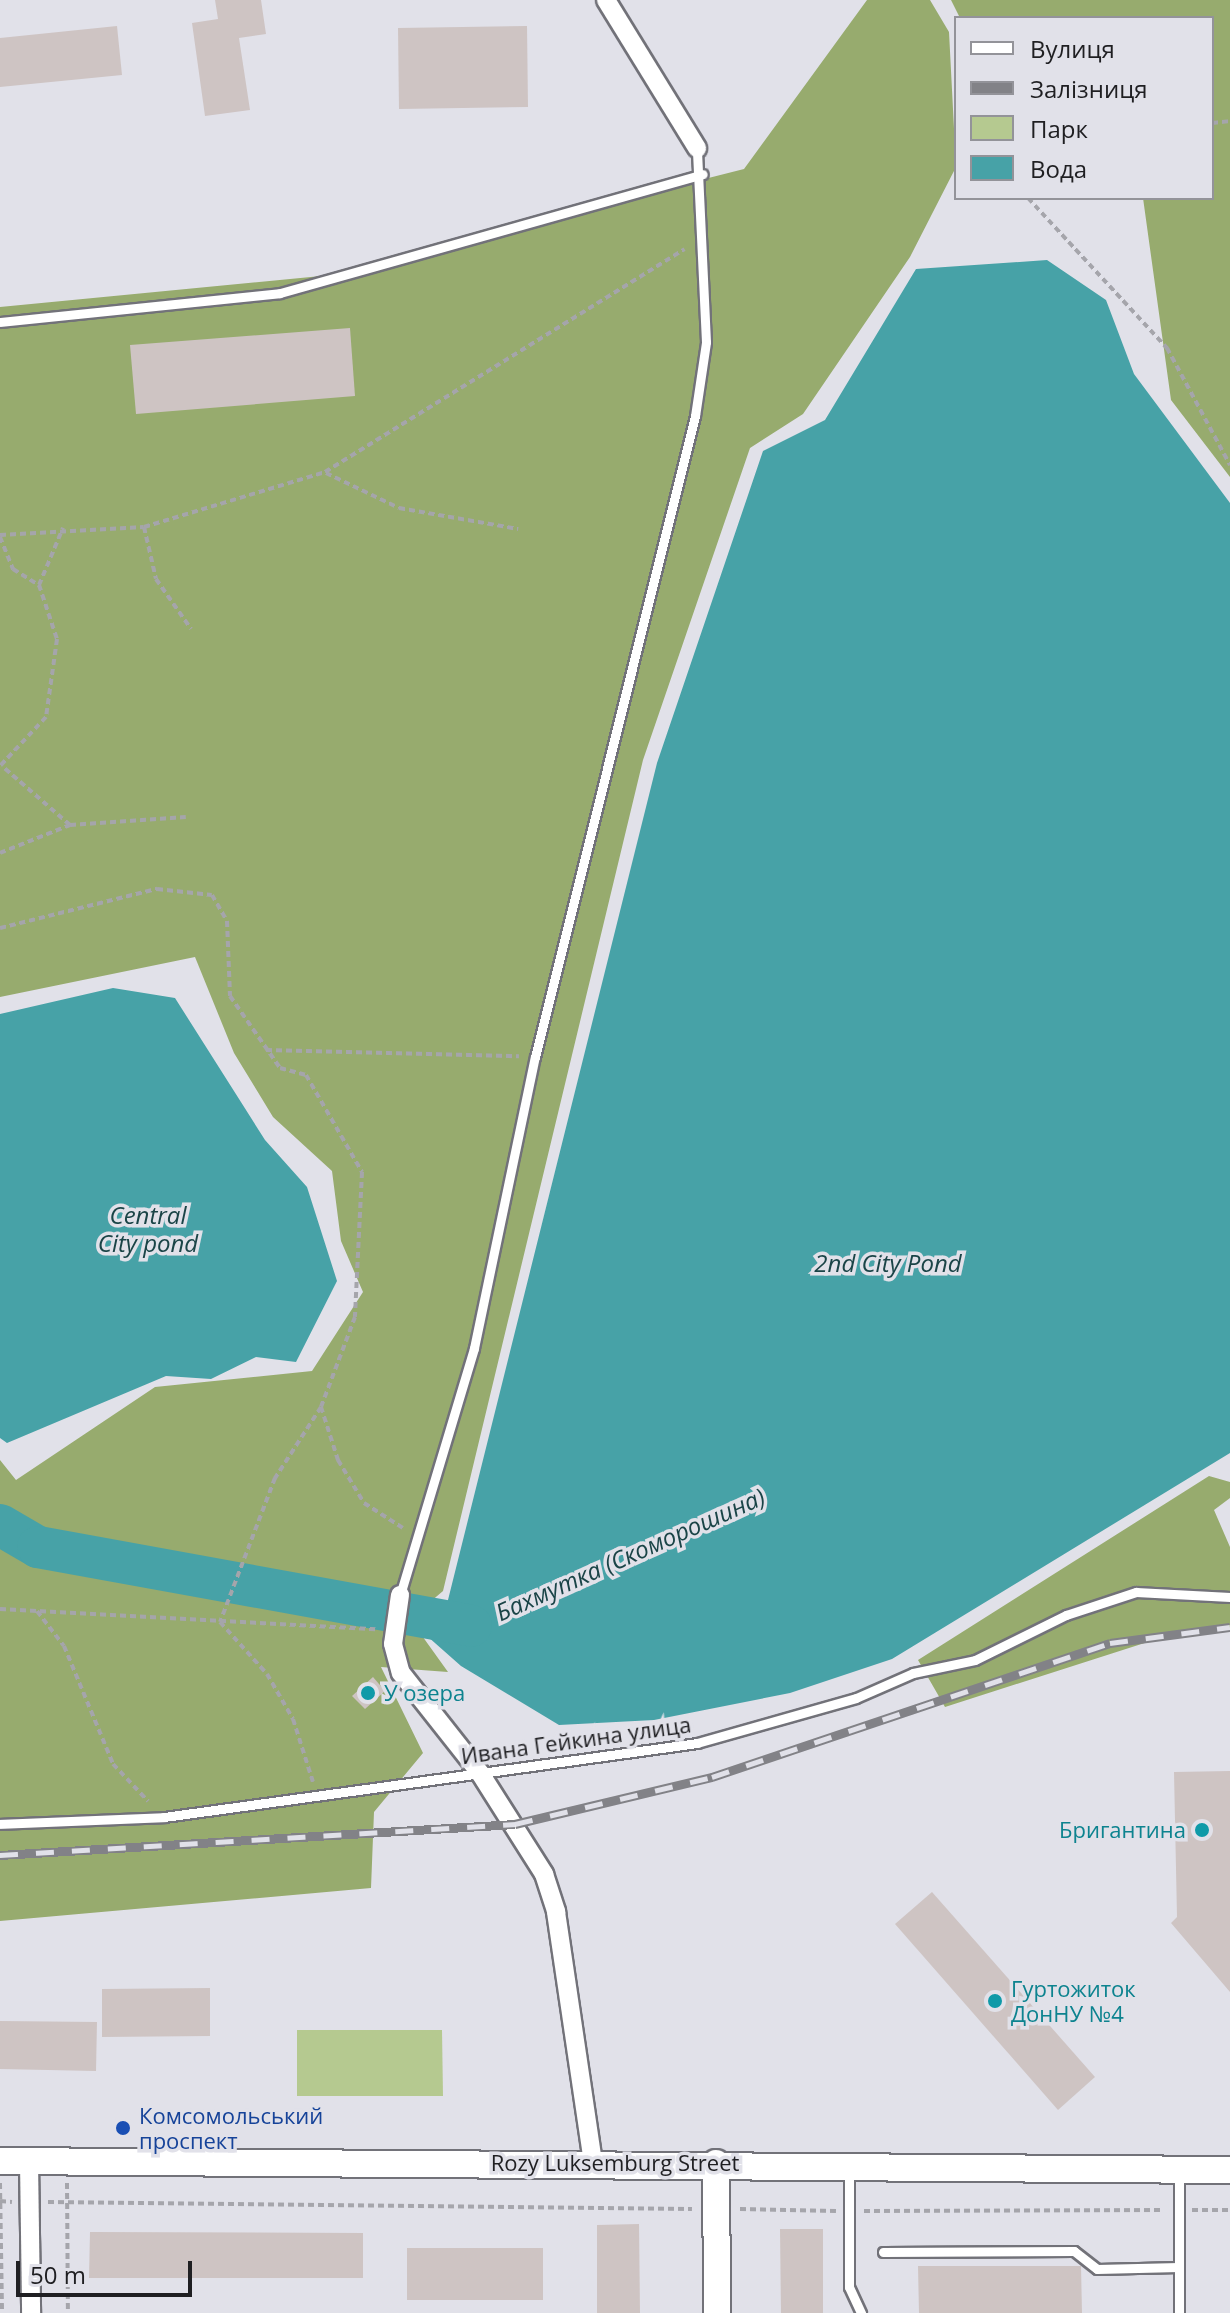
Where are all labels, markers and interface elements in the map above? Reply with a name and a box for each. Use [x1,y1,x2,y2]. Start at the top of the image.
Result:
legend [954,16,1214,200]
text: Вулиця [1030,32,1115,65]
text: Залізниця [1030,72,1147,105]
text: Парк [1030,112,1088,145]
text: Вода [1030,152,1087,185]
water label: Central City pond [98,1201,198,1257]
water label: 2nd City Pond [814,1249,962,1277]
water label: Бахмутка (Скоморошина) [491,1482,769,1626]
place label: У озера [384,1680,465,1706]
marker: У озера [359,1684,377,1702]
street label: Ивана Гейкина улица [459,1711,693,1769]
place label: Бригантина [1059,1817,1186,1843]
marker: Бригантина [1193,1821,1211,1839]
place label: Гуртожиток ДонНУ №4 [1011,1975,1136,2026]
marker: Гуртожиток ДонНУ №4 [986,1992,1004,2010]
place label: Комсомольський проспект [139,2102,323,2154]
marker: Комсомольський проспект [114,2119,132,2137]
street label: Rozy Luksemburg Street [491,2150,739,2176]
scale bar [20,2245,196,2295]
text: 50 m [30,2258,86,2291]

